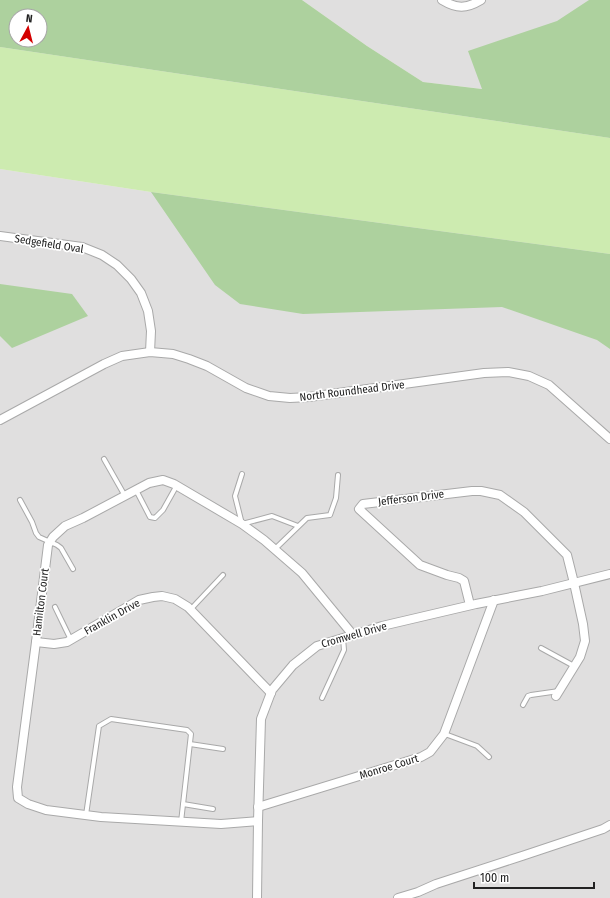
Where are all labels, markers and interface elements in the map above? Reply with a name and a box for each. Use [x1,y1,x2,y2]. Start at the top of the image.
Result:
north arrow [8,8,48,48]
text: N [25,12,33,25]
street label: Sedgefield Oval [14,232,84,256]
street label: North Roundhead Drive [299,378,405,404]
street label: Jefferson Drive [377,488,445,508]
street label: Hamilton Court [30,567,52,637]
street label: Franklin Drive [82,596,142,638]
street label: Cromwell Drive [320,619,388,651]
street label: Monroe Court [358,752,420,782]
scale bar [474,864,594,890]
text: 100 m [480,871,509,885]

